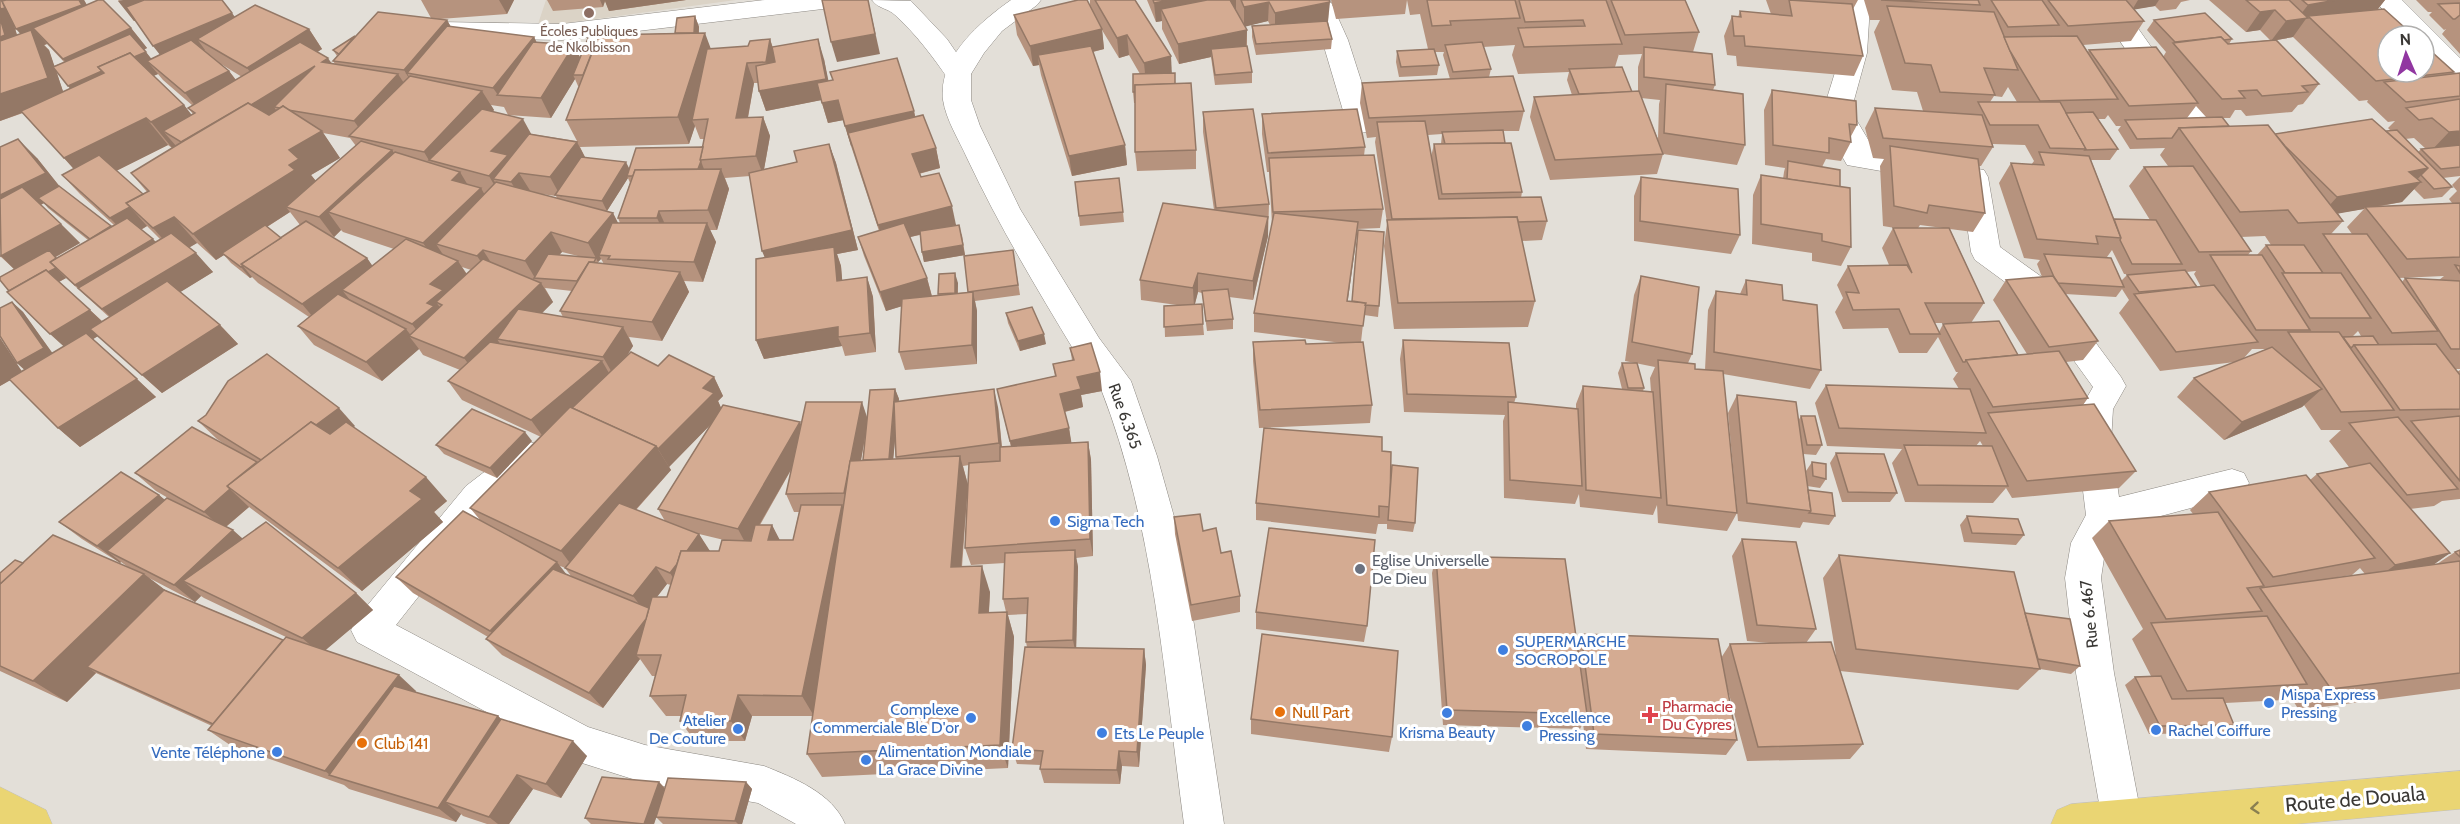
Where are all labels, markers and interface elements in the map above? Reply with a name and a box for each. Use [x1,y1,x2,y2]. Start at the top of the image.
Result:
marker: Écoles Publiques de Nkolbisson [582,6,596,20]
place label: Écoles Publiques de Nkolbisson [540,22,638,56]
north arrow [2376,24,2436,84]
text: N [2399,30,2411,49]
street label: Rue 6.365 [1104,381,1146,451]
place label: Sigma Tech [1067,512,1144,531]
marker: Sigma Tech [1048,514,1062,528]
place label: Eglise Universelle De Dieu [1372,551,1489,588]
marker: Eglise Universelle De Dieu [1353,562,1367,576]
street label: Rue 6.467 [2076,579,2102,649]
place label: SUPERMARCHE SOCROPOLE [1515,632,1626,669]
marker: SUPERMARCHE SOCROPOLE [1496,643,1510,657]
place label: Mispa Express Pressing [2281,685,2376,722]
marker: Mispa Express Pressing [2262,696,2276,710]
place label: Pharmacie Du Cypres [1662,697,1733,734]
place label: Complexe Commerciale Ble D'or [813,700,960,737]
place label: Null Part [1292,703,1350,722]
marker: Null Part [1273,705,1287,719]
marker: Krisma Beauty [1440,706,1454,720]
place label: Excellence Pressing [1539,708,1610,745]
marker: Pharmacie Du Cypres [1643,708,1657,722]
place label: Atelier De Couture [649,711,727,748]
marker: Complexe Commerciale Ble D'or [964,711,978,725]
marker: Excellence Pressing [1520,719,1534,733]
place label: Rachel Coiffure [2168,721,2271,740]
marker: Atelier De Couture [731,722,745,736]
place label: Krisma Beauty [1399,723,1495,742]
marker: Rachel Coiffure [2149,723,2163,737]
place label: Ets Le Peuple [1114,724,1204,743]
marker: Ets Le Peuple [1095,726,1109,740]
place label: Club 141 [374,734,428,753]
marker: Club 141 [355,736,369,750]
place label: Alimentation Mondiale La Grace Divine [878,742,1031,779]
place label: Vente Téléphone [151,743,265,762]
marker: Vente Téléphone [270,745,284,759]
marker: Alimentation Mondiale La Grace Divine [859,753,873,767]
street label: Route de Douala [2284,781,2426,817]
one-way arrow [2251,801,2260,814]

